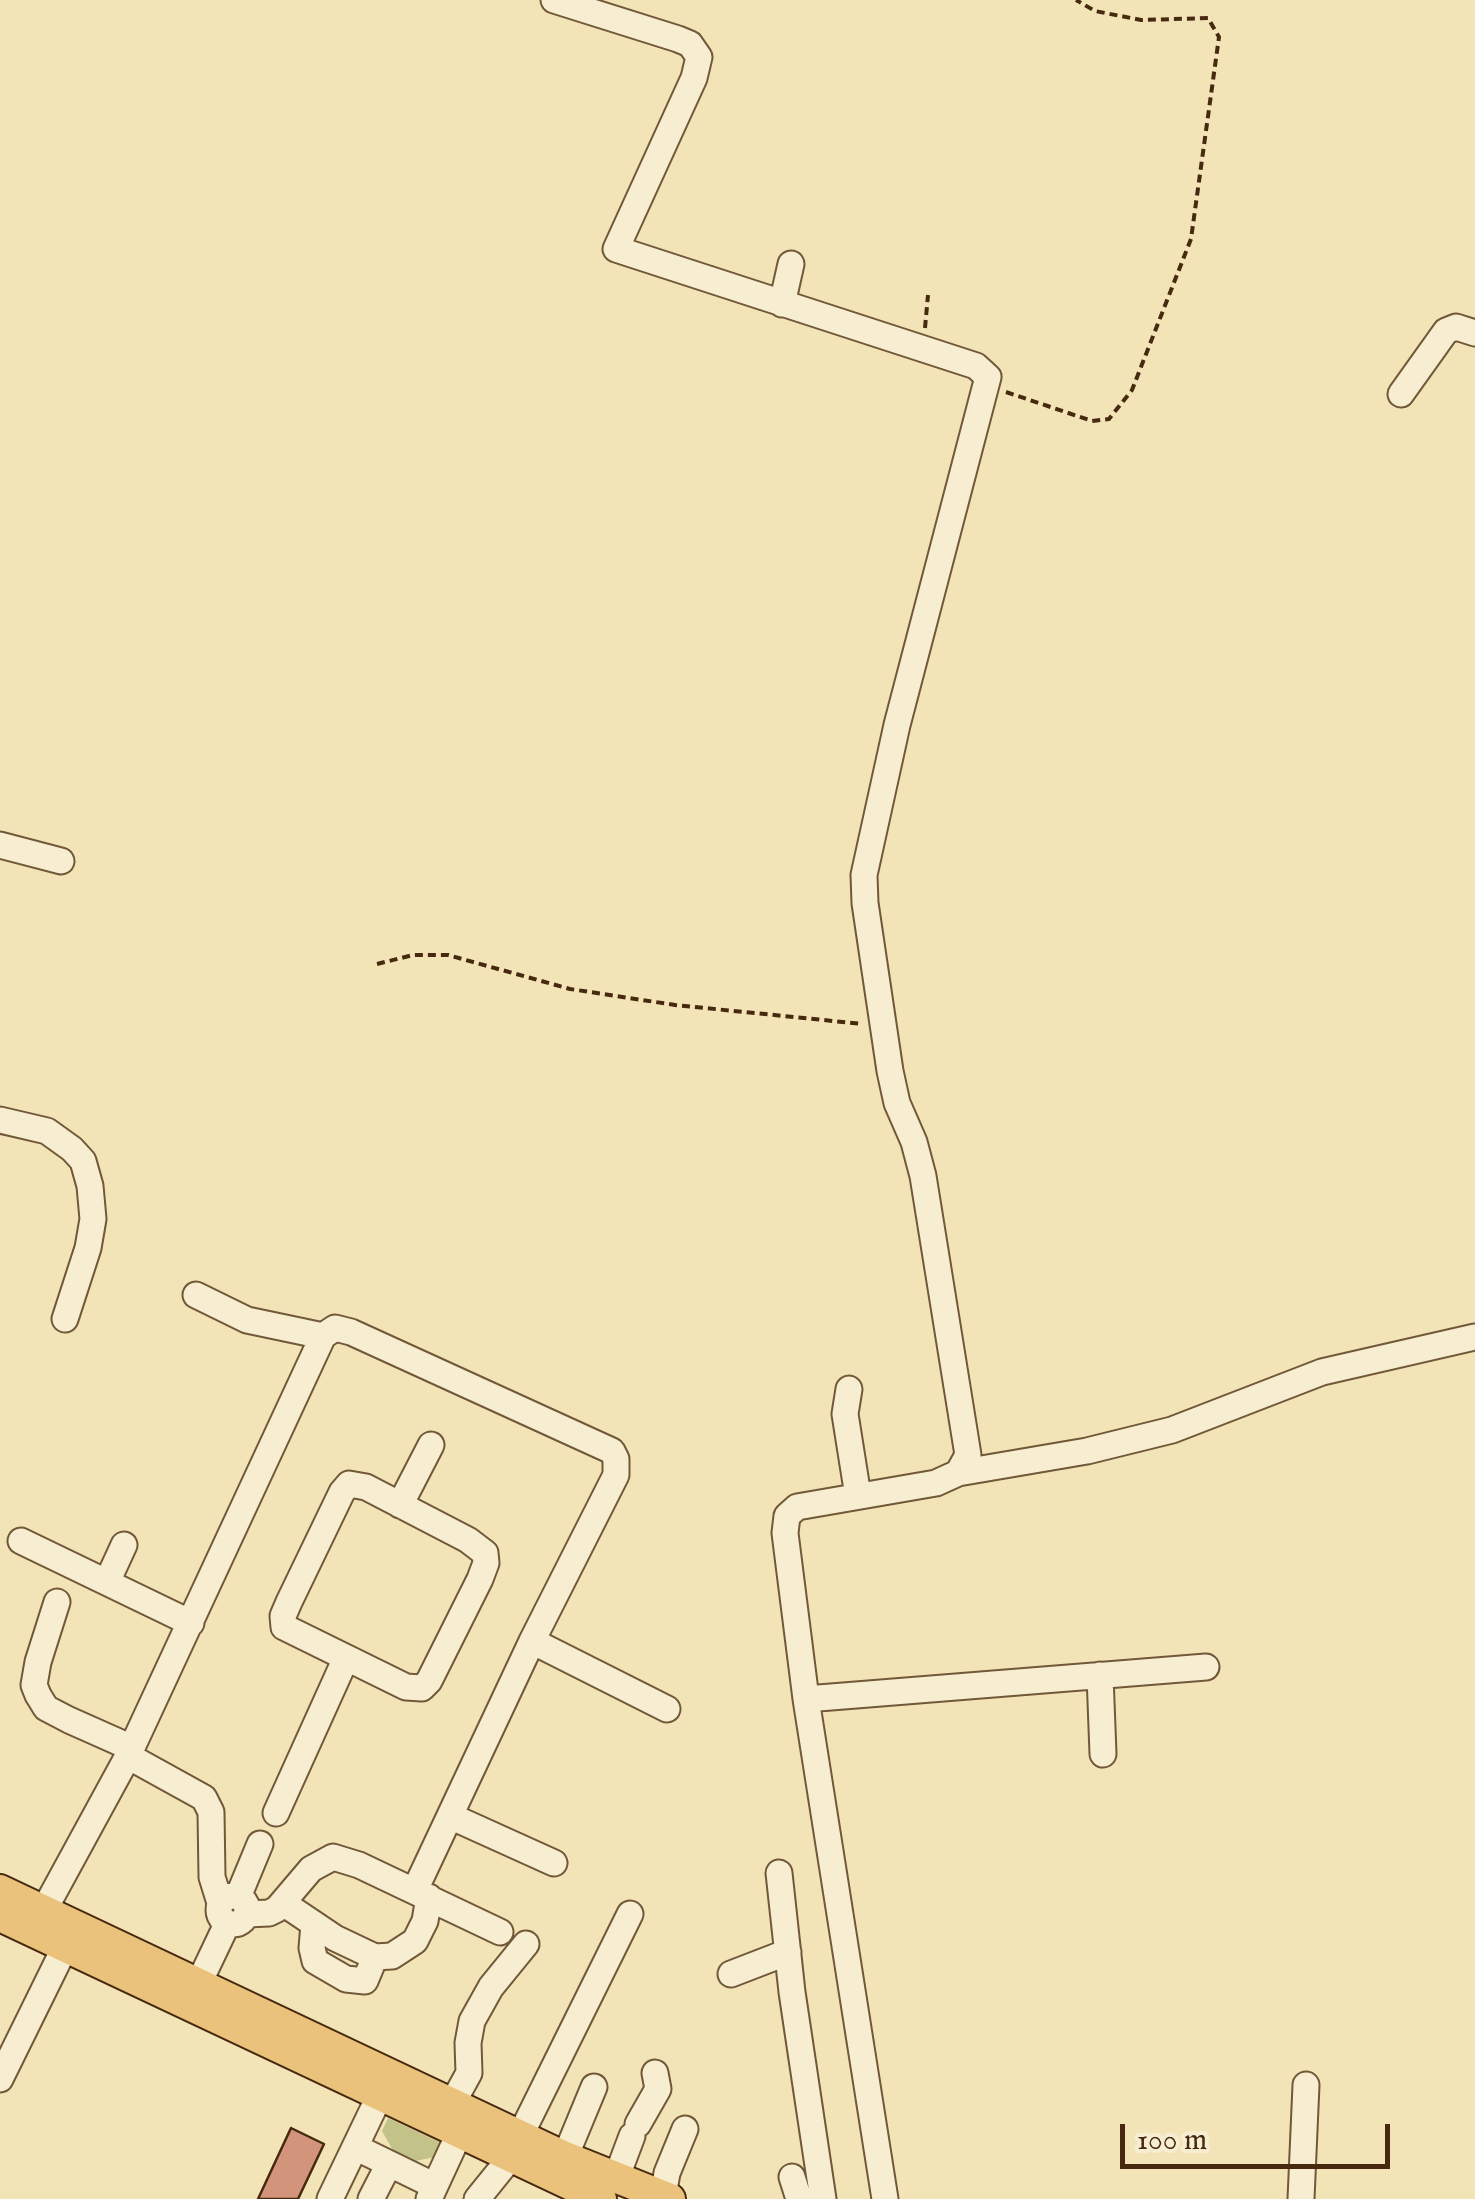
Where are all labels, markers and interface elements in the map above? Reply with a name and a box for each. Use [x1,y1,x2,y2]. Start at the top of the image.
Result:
scale bar [1125,2104,1395,2166]
text: 100 m [1137,2122,1207,2160]

